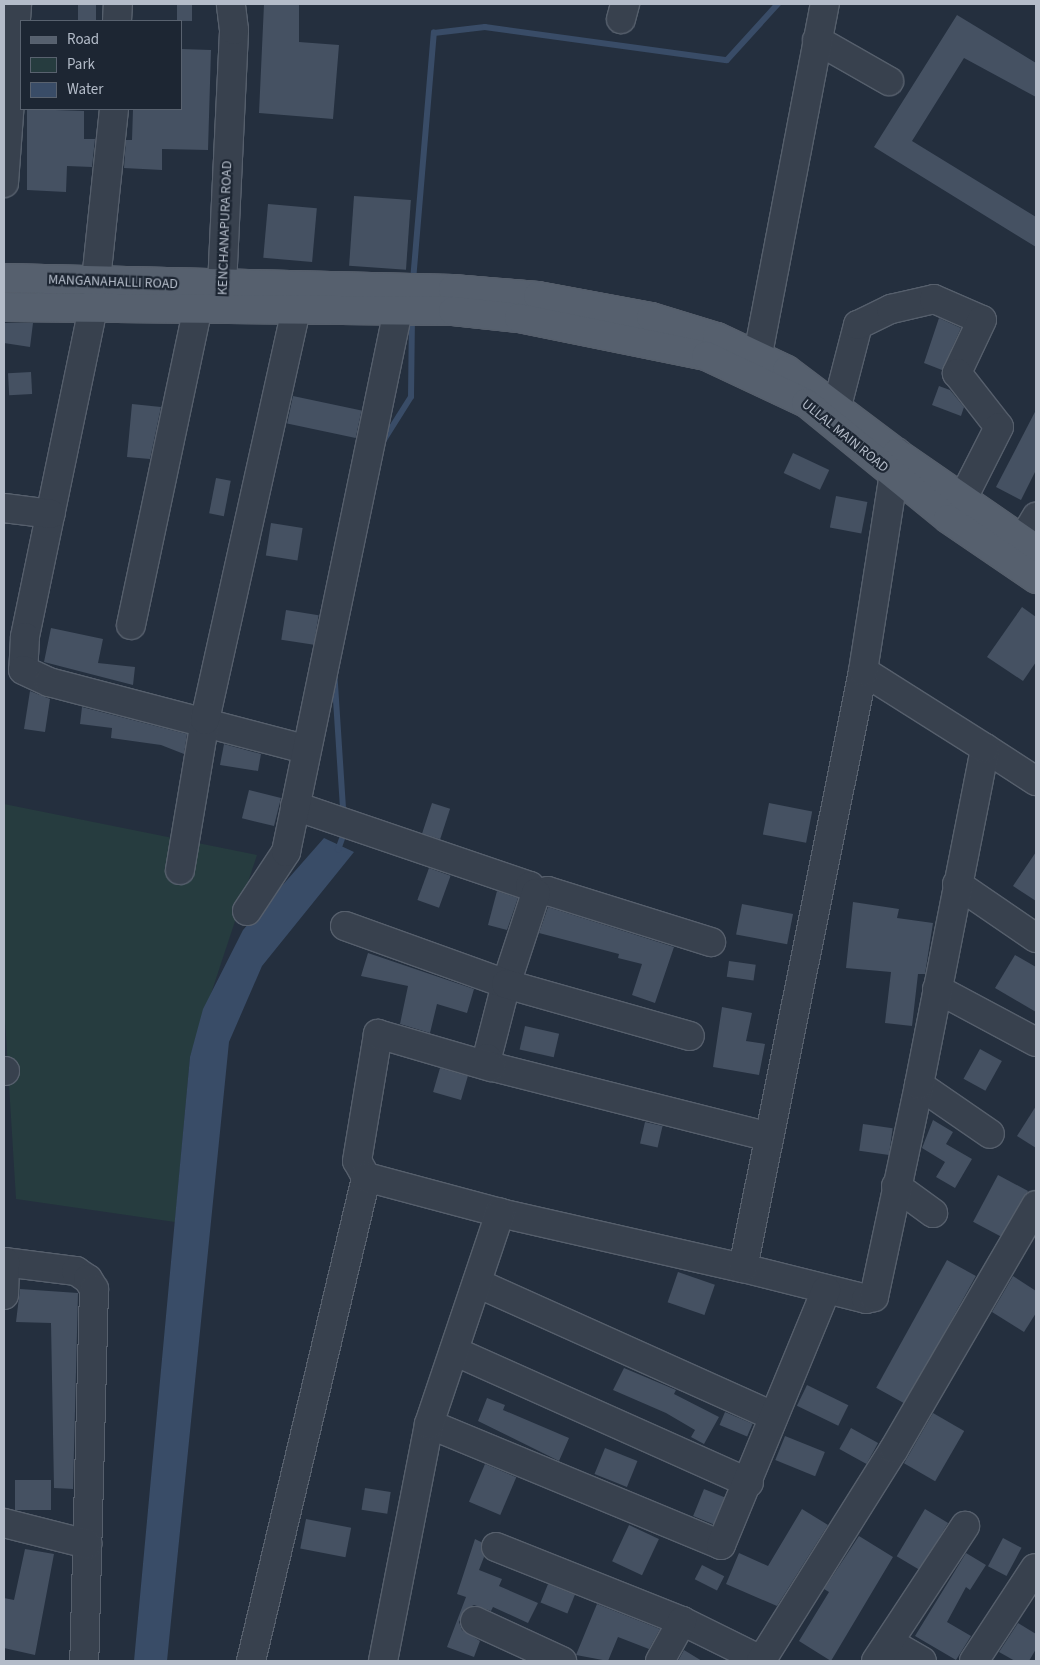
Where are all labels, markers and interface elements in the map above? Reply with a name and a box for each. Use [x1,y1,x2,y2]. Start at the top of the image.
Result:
legend [20,20,182,110]
text: Road [67,29,99,50]
text: Park [67,54,95,75]
text: Water [67,79,103,100]
street label: KENCHANAPURA ROAD [214,160,236,296]
street label: MANGANAHALLI ROAD [48,271,178,293]
street label: ULLAL MAIN ROAD [798,396,892,476]

